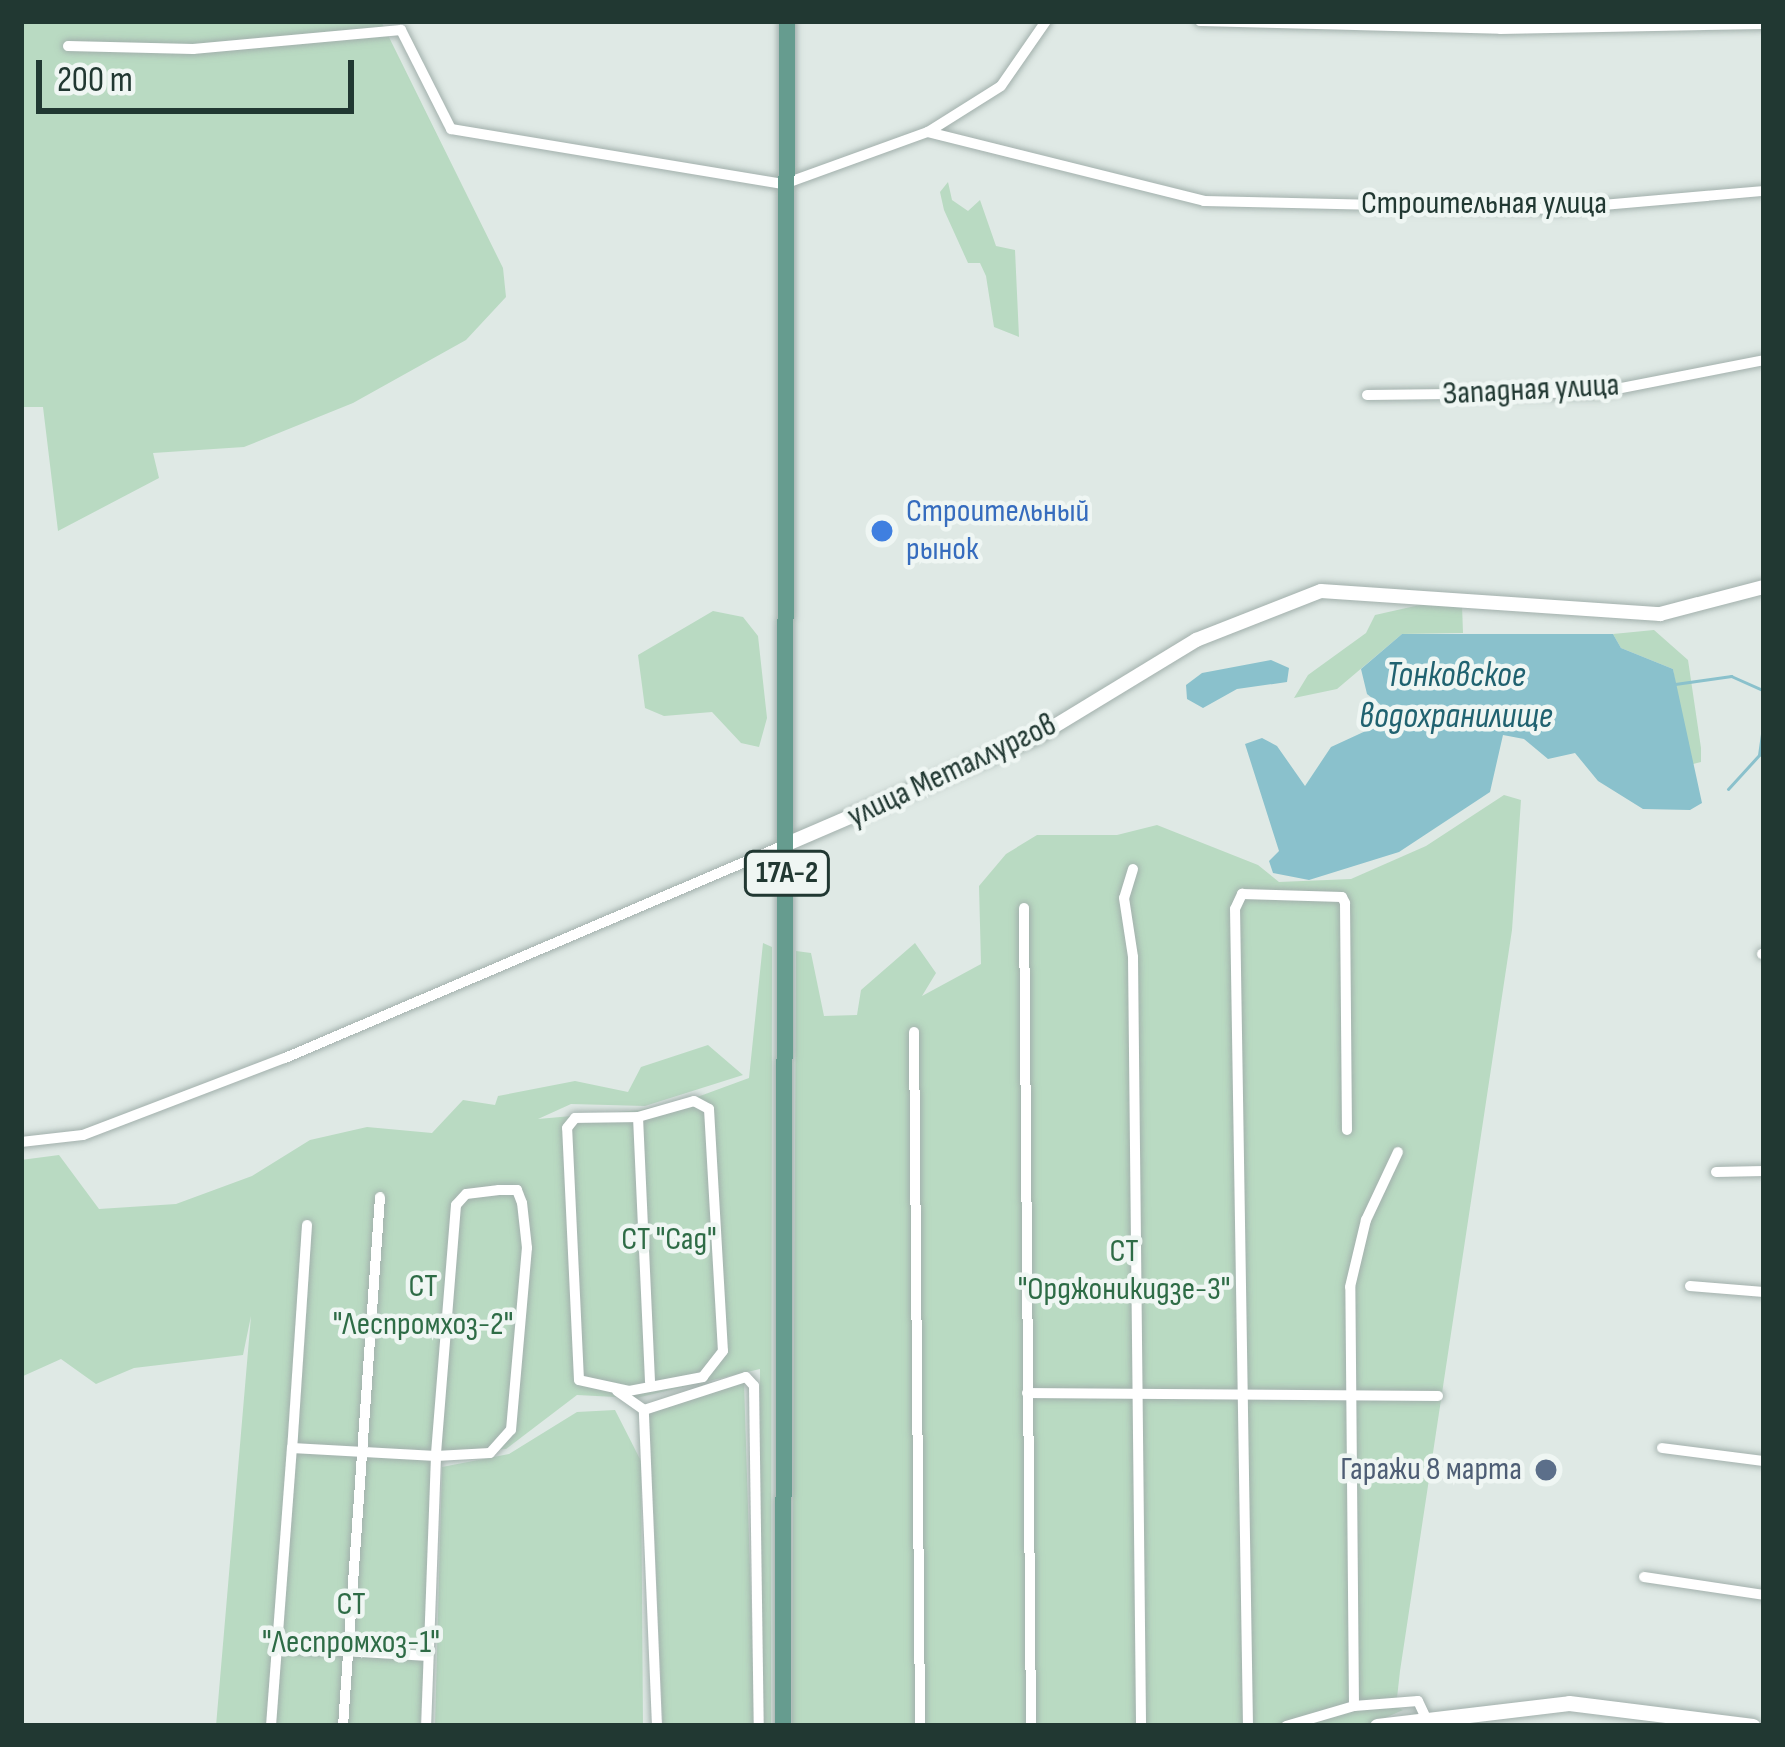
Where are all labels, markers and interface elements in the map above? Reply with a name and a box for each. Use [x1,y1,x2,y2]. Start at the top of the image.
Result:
scale bar [42,36,360,110]
text: 200 m [57,59,133,102]
street label: Строительная улица [1361,184,1607,224]
street label: Западная улица [1442,366,1620,414]
place label: Строительный рынок [906,492,1089,570]
marker: Строительный рынок [869,518,895,544]
water label: Тонковское водохранилище [1359,653,1553,738]
street label: улица Металлургов [841,705,1063,837]
road number: 17А-2 [742,849,832,897]
park label: СТ "Сад" [621,1220,717,1260]
park label: СТ "Орджоникидзе-3" [1018,1232,1230,1310]
park label: СТ "Леспромхоз-2" [333,1267,513,1345]
place label: Гаражи 8 марта [1340,1450,1522,1490]
marker: Гаражи 8 марта [1533,1457,1559,1483]
park label: СТ "Леспромхоз-1" [262,1585,440,1663]

